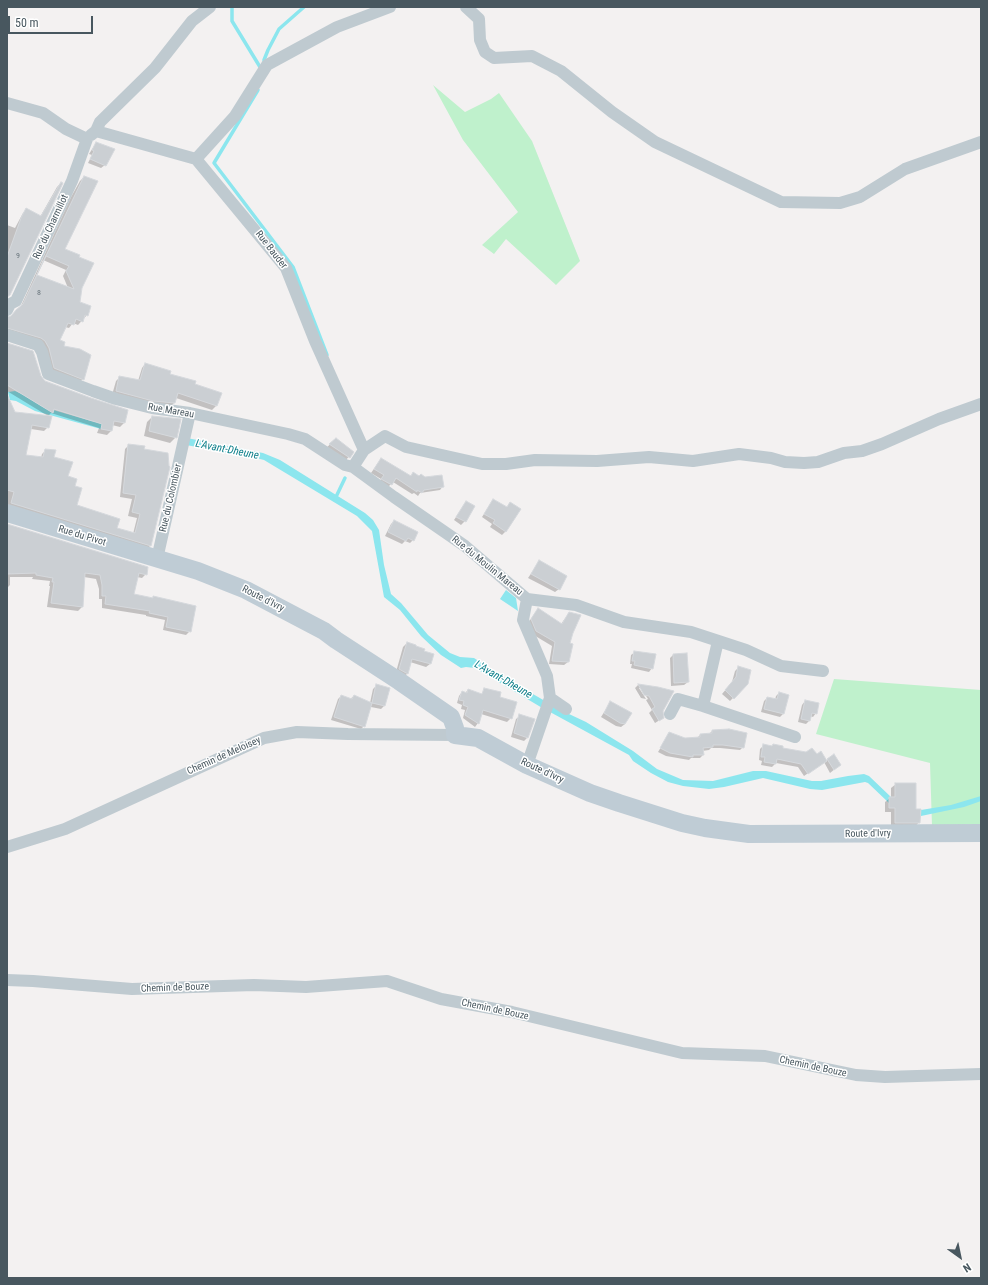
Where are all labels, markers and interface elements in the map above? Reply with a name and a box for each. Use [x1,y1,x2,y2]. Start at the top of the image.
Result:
scale bar [10,8,95,34]
text: 50 m [15,16,39,30]
street label: Rue du Charmillot [31,193,71,261]
street label: Rue Bauder [252,229,290,271]
house number: 9 [16,251,20,261]
house number: 8 [37,288,41,298]
street label: Rue Mareau [147,401,195,421]
water label: L'Avant-Dheune [194,437,260,463]
street label: Rue du Colombier [157,463,185,533]
street label: Rue du Pivot [57,523,107,549]
street label: Rue du Moulin Mareau [449,534,525,598]
street label: Route d'Ivry [240,583,286,615]
water label: L'Avant-Dheune [472,658,534,702]
street label: Chemin de Meloisey [185,734,263,778]
street label: Route d'Ivry [519,756,565,786]
street label: Route d'Ivry [845,828,891,840]
street label: Chemin de Bouze [141,981,209,995]
street label: Chemin de Bouze [460,997,530,1023]
street label: Chemin de Bouze [778,1054,848,1080]
north arrow [940,1237,980,1277]
text: N [960,1260,973,1275]

